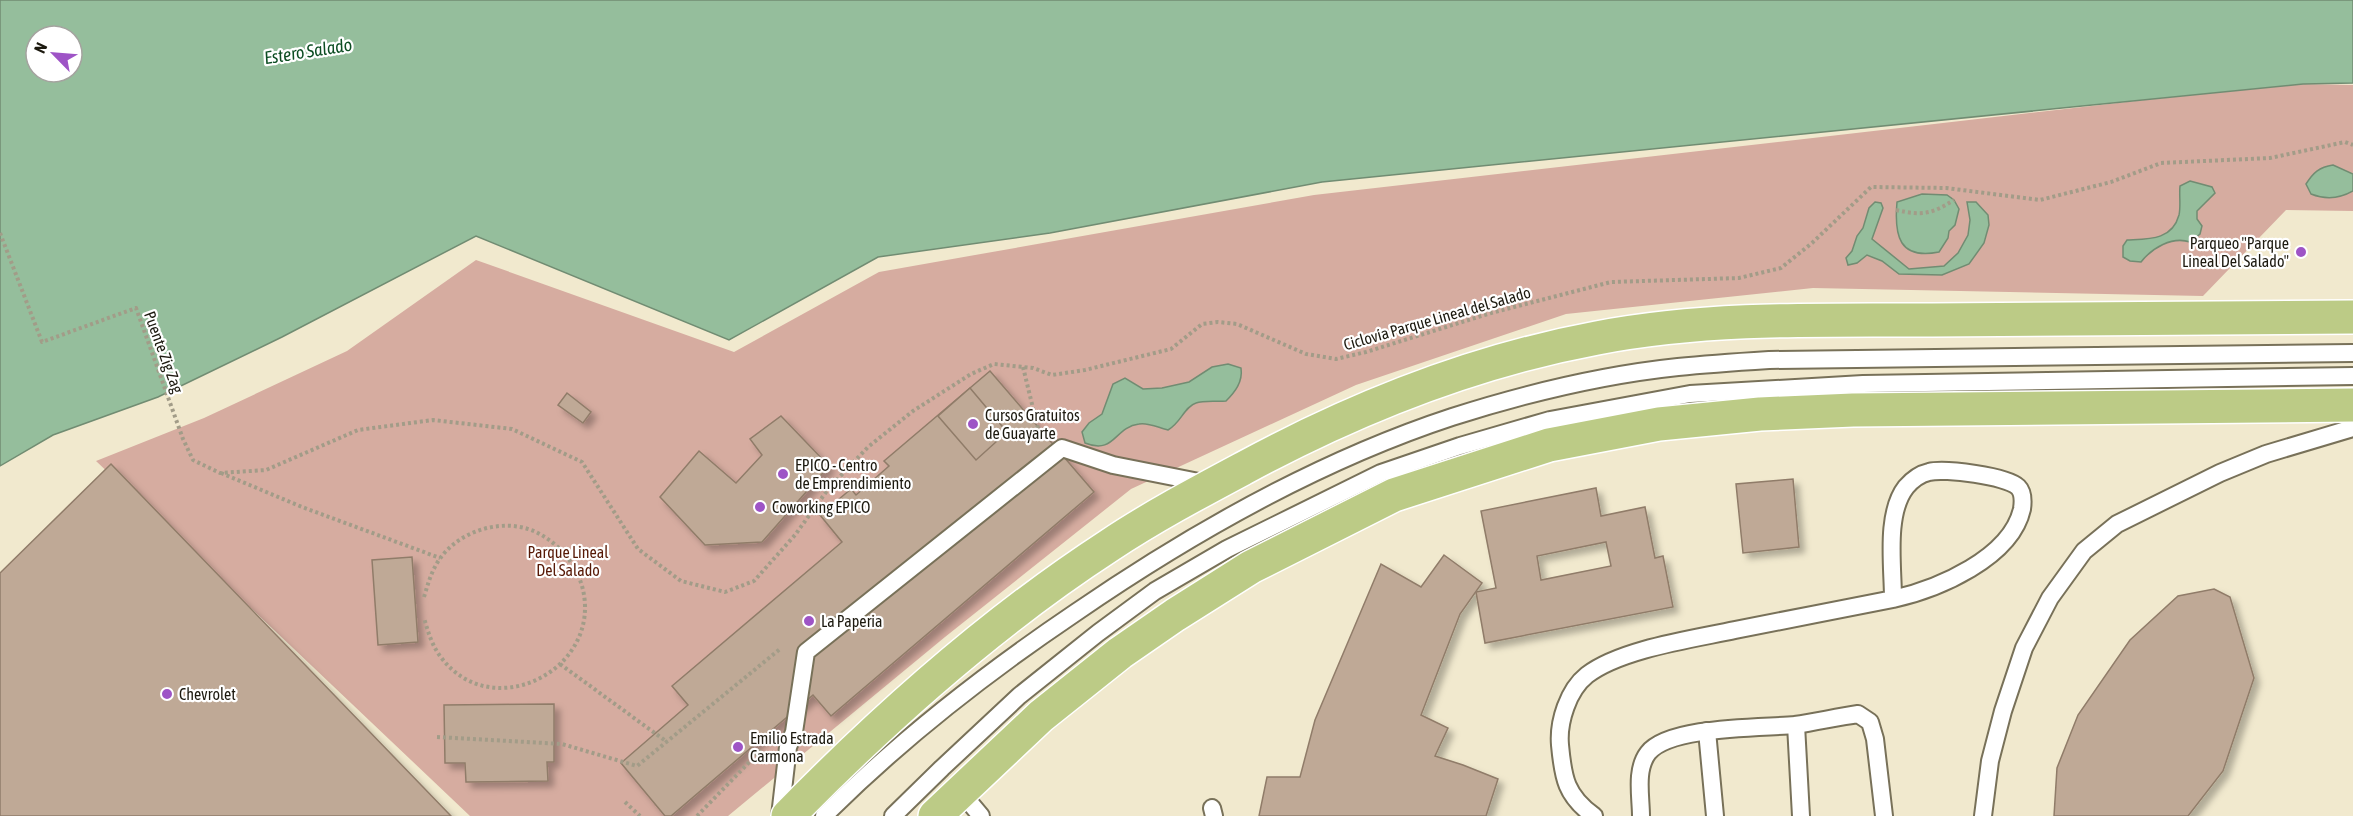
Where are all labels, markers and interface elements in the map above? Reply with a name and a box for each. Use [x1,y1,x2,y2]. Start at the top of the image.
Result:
north arrow [24,24,84,84]
water label: Estero Salado [263,34,353,68]
text: N [30,40,51,56]
place label: Parqueo "Parque Lineal Del Salado" [2182,234,2289,270]
marker: Parqueo "Parque Lineal Del Salado" [2294,245,2308,259]
street label: Ciclovía Parque Lineal del Salado [1341,283,1533,354]
street label: Puente Zig Zag [140,309,187,396]
place label: Cursos Gratuitos de Guayarte [985,406,1080,443]
marker: Cursos Gratuitos de Guayarte [966,417,980,431]
place label: EPICO - Centro de Emprendimiento [795,456,911,493]
marker: EPICO - Centro de Emprendimiento [776,467,790,481]
place label: Coworking EPICO [772,498,870,517]
marker: Coworking EPICO [753,500,767,514]
park label: Parque Lineal Del Salado [527,543,609,579]
place label: La Paperia [821,612,882,631]
marker: La Paperia [802,614,816,628]
place label: Chevrolet [179,685,236,703]
marker: Chevrolet [160,687,174,701]
place label: Emilio Estrada Carmona [750,729,834,765]
marker: Emilio Estrada Carmona [731,740,745,754]

